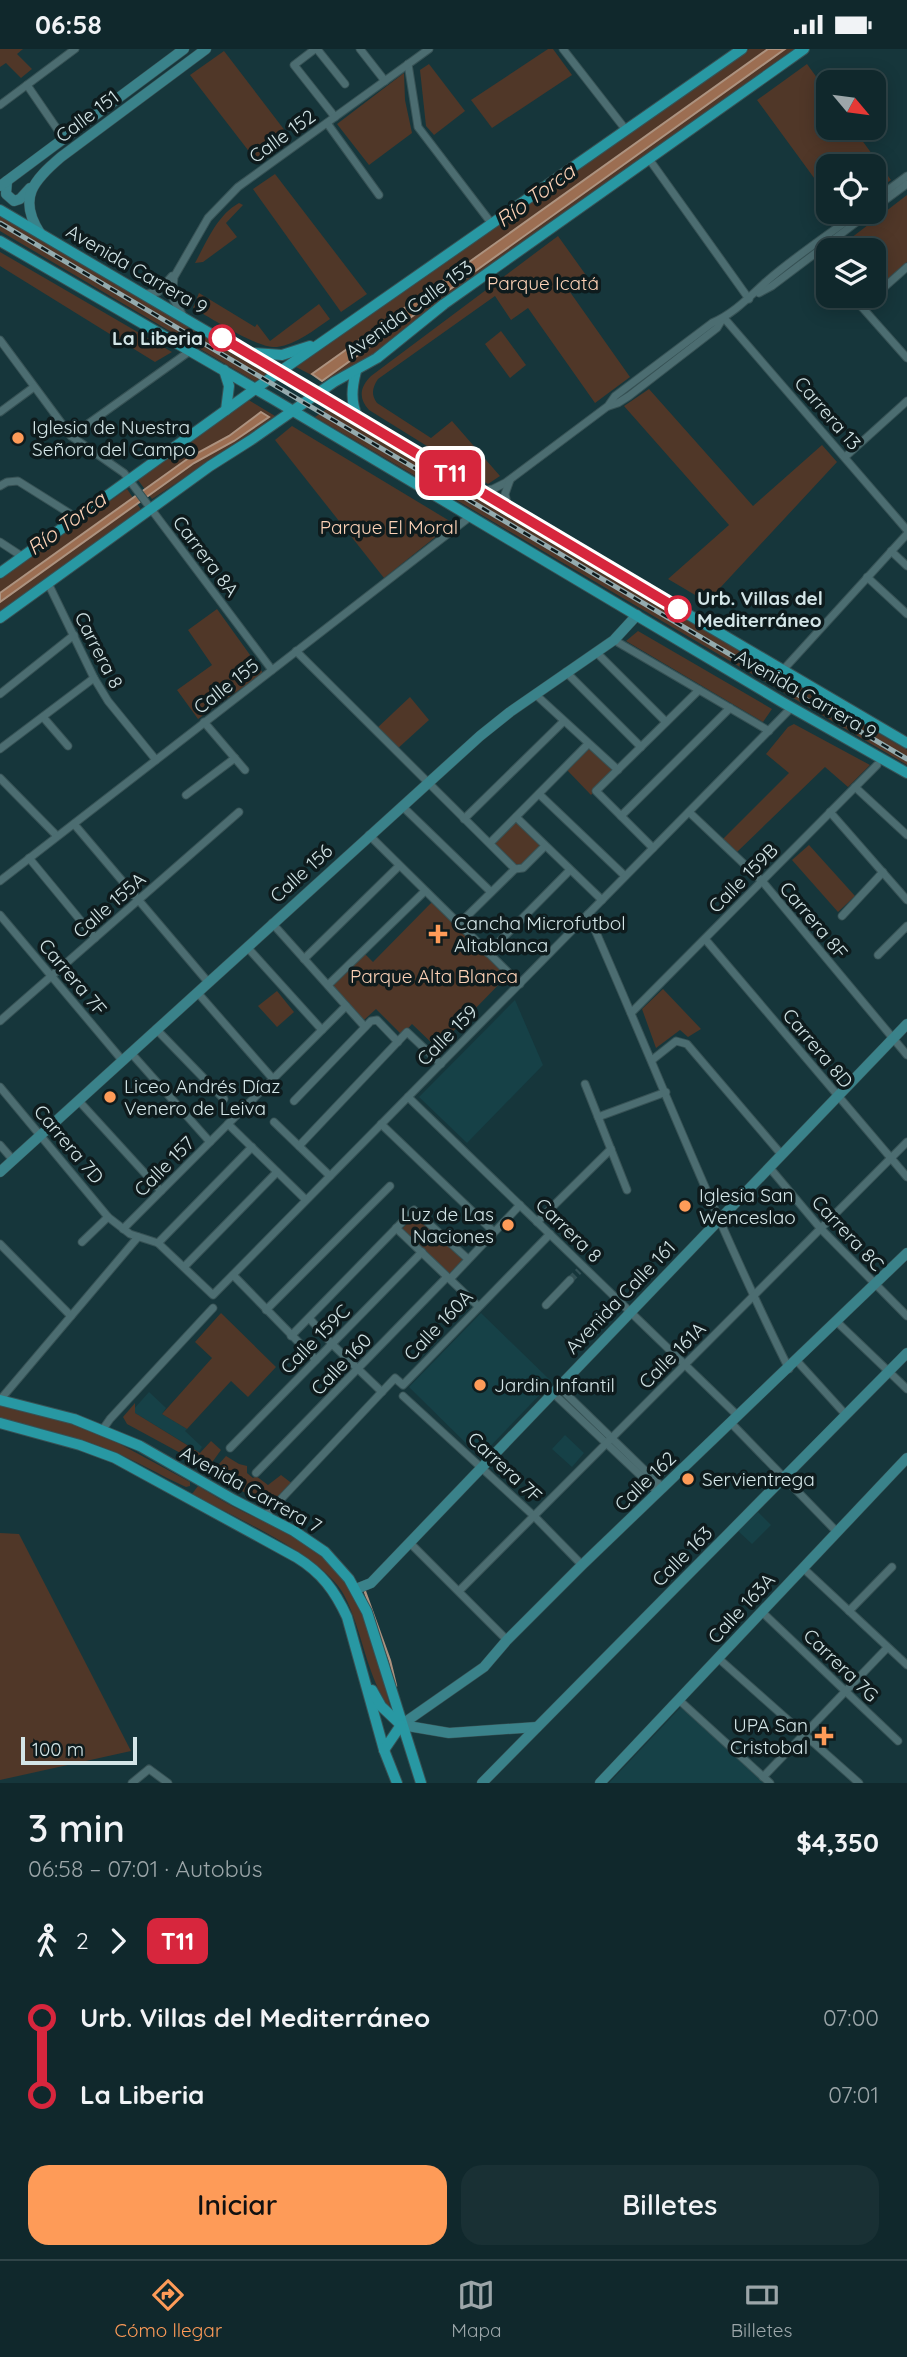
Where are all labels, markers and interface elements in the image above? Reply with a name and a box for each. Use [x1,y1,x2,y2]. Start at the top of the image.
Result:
text: 06:58 [35,8,102,41]
north arrow [816,70,886,140]
map controls [816,70,886,308]
street label: Calle 151 [51,85,123,147]
street label: Calle 152 [244,104,320,168]
button: locate [816,154,886,224]
water label: Río Torca [491,157,581,232]
street label: Avenida Carrera 9 [62,219,212,319]
button: layers [816,238,886,308]
street label: Avenida Calle 153 [341,255,477,363]
park label: Parque Icatá [487,271,599,295]
marker: La Liberia [209,325,235,351]
place label: La Liberia [112,326,203,350]
street label: Carrera 13 [790,371,866,455]
place label: Iglesia de Nuestra Señora del Campo [32,415,196,461]
marker: Iglesia de Nuestra Señora del Campo [10,430,26,446]
line badge: T11 [410,450,490,496]
text: T11 [433,458,467,488]
water label: Río Torca [22,485,112,560]
street label: Carrera 8A [168,511,244,601]
park label: Parque El Moral [320,515,458,539]
place label: Urb. Villas del Mediterráneo [697,586,823,632]
marker: Urb. Villas del Mediterráneo [665,596,691,622]
street label: Carrera 8 [69,608,129,692]
street label: Avenida Carrera 9 [731,644,881,744]
street label: Calle 155 [189,653,263,719]
street label: Calle 159B [703,838,783,918]
street label: Calle 156 [265,839,337,907]
street label: Calle 155A [68,867,150,943]
street label: Carrera 8F [775,876,853,964]
place label: Cancha Microfutbol Altablanca [454,911,626,957]
marker: Cancha Microfutbol Altablanca [428,924,448,944]
street label: Carrera 7F [34,934,112,1020]
park label: Parque Alta Blanca [350,964,518,988]
street label: Calle 159 [412,1000,482,1070]
street label: Carrera 8D [778,1003,858,1093]
place label: Liceo Andrés Díaz Venero de Leiva [124,1074,280,1120]
marker: Liceo Andrés Díaz Venero de Leiva [102,1089,118,1105]
street label: Carrera 7D [29,1099,109,1189]
street label: Calle 157 [129,1131,199,1201]
place label: Iglesia San Wenceslao [699,1183,796,1229]
street label: Carrera 8C [807,1190,889,1276]
street label: Carrera 8 [531,1193,607,1267]
marker: Iglesia San Wenceslao [677,1198,693,1214]
place label: Luz de Las Naciones [401,1202,494,1248]
marker: Luz de Las Naciones [500,1217,516,1233]
street label: Avenida Calle 161 [560,1235,680,1359]
street label: Calle 160A [398,1285,478,1365]
street label: Calle 159C [275,1299,355,1379]
street label: Calle 161A [634,1317,710,1393]
street label: Calle 160 [306,1328,376,1400]
place label: Jardin Infantil [494,1373,615,1397]
marker: Jardin Infantil [472,1377,488,1393]
street label: Carrera 7F [463,1426,547,1508]
street label: Avenida Carrera 7 [176,1440,326,1538]
street label: Calle 162 [609,1446,681,1516]
place label: Servientrega [702,1467,815,1491]
marker: Servientrega [680,1471,696,1487]
street label: Calle 163 [647,1521,717,1591]
street label: Calle 163A [702,1568,780,1648]
street label: Carrera 7G [798,1623,884,1707]
place label: UPA San Cristobal [730,1713,808,1759]
marker: UPA San Cristobal [814,1726,834,1746]
scale bar [21,1734,136,1766]
text: 100 m [32,1737,84,1761]
text: 3 min [28,1804,125,1852]
text: $4,350 [796,1826,879,1859]
text: 06:58 – 07:01 · Autobús [28,1854,263,1883]
icon: walk [28,1922,66,1960]
icon: forward [99,1922,137,1960]
text: 2 [76,1926,89,1955]
text: T11 [161,1926,194,1956]
text: Urb. Villas del Mediterráneo [80,2001,430,2034]
text: 07:00 [823,2003,879,2032]
text: La Liberia [80,2078,204,2111]
text: 07:01 [828,2080,879,2109]
button: Iniciar [28,2165,447,2245]
button: Billetes [461,2165,879,2245]
tab: Cómo llegar [115,2276,222,2342]
tab: Mapa [451,2276,502,2342]
tab: Billetes [731,2276,792,2342]

